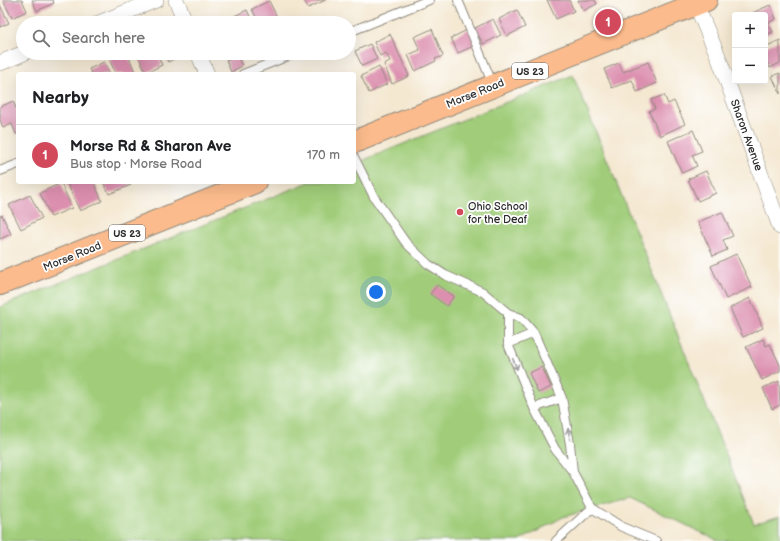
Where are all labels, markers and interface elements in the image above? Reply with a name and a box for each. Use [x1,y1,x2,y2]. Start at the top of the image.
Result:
pin: 1 [595,7,621,37]
map controls [732,12,768,84]
button: + [732,12,768,48]
search box [16,16,356,60]
icon: search [30,27,52,49]
text: Search here [62,29,145,48]
button: − [732,48,768,84]
road number: US 23 [512,63,548,79]
street label: Morse Road [444,76,506,111]
text: Nearby [32,88,89,108]
street label: Sharon Avenue [728,98,766,173]
text: Morse Rd & Sharon Ave [70,137,231,156]
text: 1 [42,147,48,163]
text: 170 m [307,147,340,163]
text: Bus stop · Morse Road [70,156,202,172]
place label: Ohio School for the Deaf [468,200,528,226]
marker: Ohio School for the Deaf [455,207,465,217]
road number: US 23 [109,225,145,241]
street label: Morse Road [41,239,103,274]
your location [366,282,386,302]
one-way arrow [512,358,519,370]
one-way arrow [565,427,573,440]

